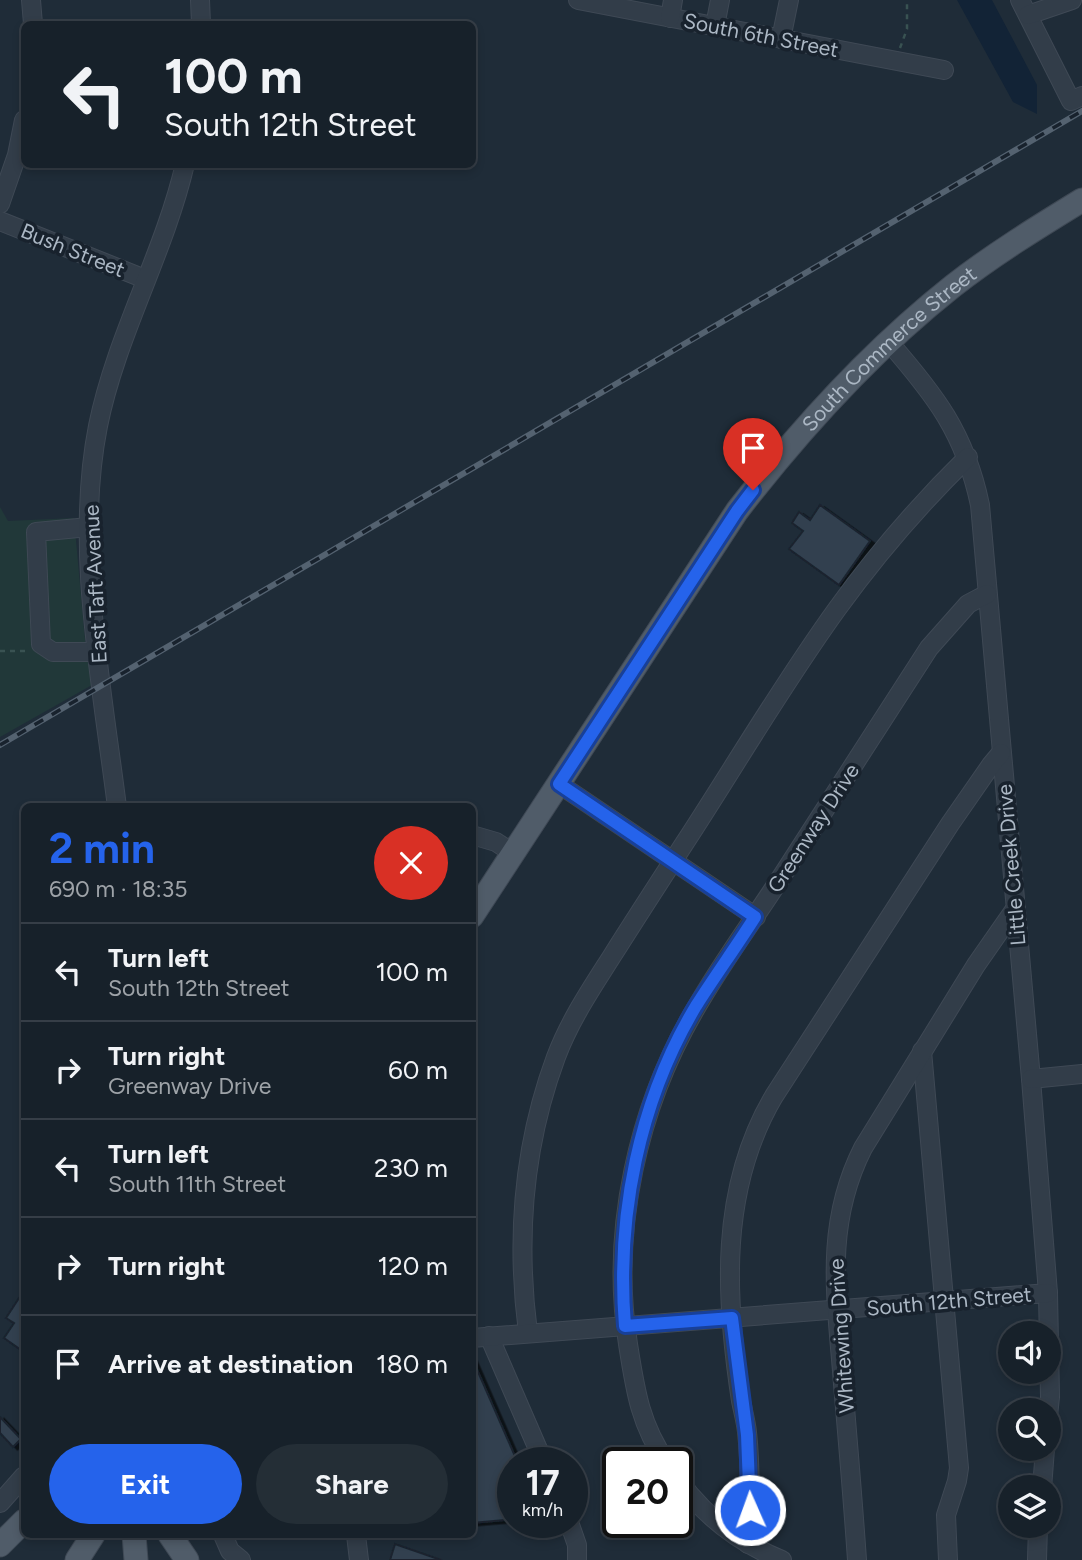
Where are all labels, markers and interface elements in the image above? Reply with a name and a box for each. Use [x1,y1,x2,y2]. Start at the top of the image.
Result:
street label: South 6th Street [681,8,841,62]
text: 100 m [164,46,303,105]
icon: left [49,49,140,140]
text: South 12th Street [164,106,416,144]
street label: Bush Street [17,218,129,282]
street label: South Commerce Street [796,261,981,436]
pin [723,418,783,490]
icon: arrive [734,429,772,467]
street label: East Taft Avenue [78,504,112,664]
street label: Greenway Drive [762,759,864,897]
street label: Little Creek Drive [991,783,1031,947]
text: 2 min [49,823,155,874]
button: close [374,826,448,900]
text: 690 m · 18:35 [49,875,187,903]
text: Turn left [108,942,209,974]
icon: left [49,953,87,991]
text: 100 m [375,956,448,988]
text: South 12th Street [108,974,289,1002]
text: Turn right [108,1040,225,1072]
icon: right [49,1051,87,1089]
text: 60 m [388,1054,448,1086]
text: Greenway Drive [108,1072,271,1100]
text: Turn left [108,1138,209,1170]
icon: left [49,1149,87,1187]
text: 230 m [374,1152,448,1184]
text: South 11th Street [108,1170,286,1198]
icon: right [49,1247,87,1285]
text: Turn right [108,1250,225,1282]
text: 120 m [378,1250,448,1282]
street label: Whitewing Drive [823,1258,859,1414]
street label: South 12th Street [865,1281,1033,1321]
map controls [998,1321,1061,1538]
button: sound [998,1321,1061,1384]
icon: arrive [49,1345,87,1383]
text: Arrive at destination [108,1348,353,1380]
text: 180 m [376,1348,448,1380]
button: search [998,1398,1061,1461]
button: Exit [49,1444,242,1524]
button: Share [256,1444,448,1524]
speed limit sign: 20 [602,1447,693,1538]
text: 17 [525,1462,560,1504]
position arrow [713,1473,787,1547]
button: layers [998,1475,1061,1538]
text: km/h [522,1499,563,1521]

